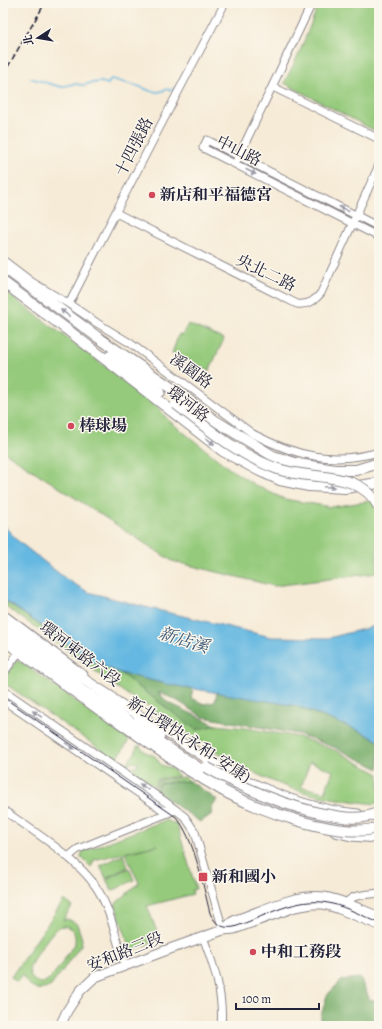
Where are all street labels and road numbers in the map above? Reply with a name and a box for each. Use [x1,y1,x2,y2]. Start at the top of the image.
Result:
street label: 十四張路 [110,113,158,181]
street label: 中山路 [213,130,265,172]
street label: 央北二路 [232,249,300,297]
street label: 溪園路 [165,348,217,394]
street label: 環河路 [162,381,214,427]
street label: 環河東路六段 [35,616,125,692]
street label: 新北環快(永和-安康) [123,692,255,788]
street label: 安和路三段 [84,927,166,977]

